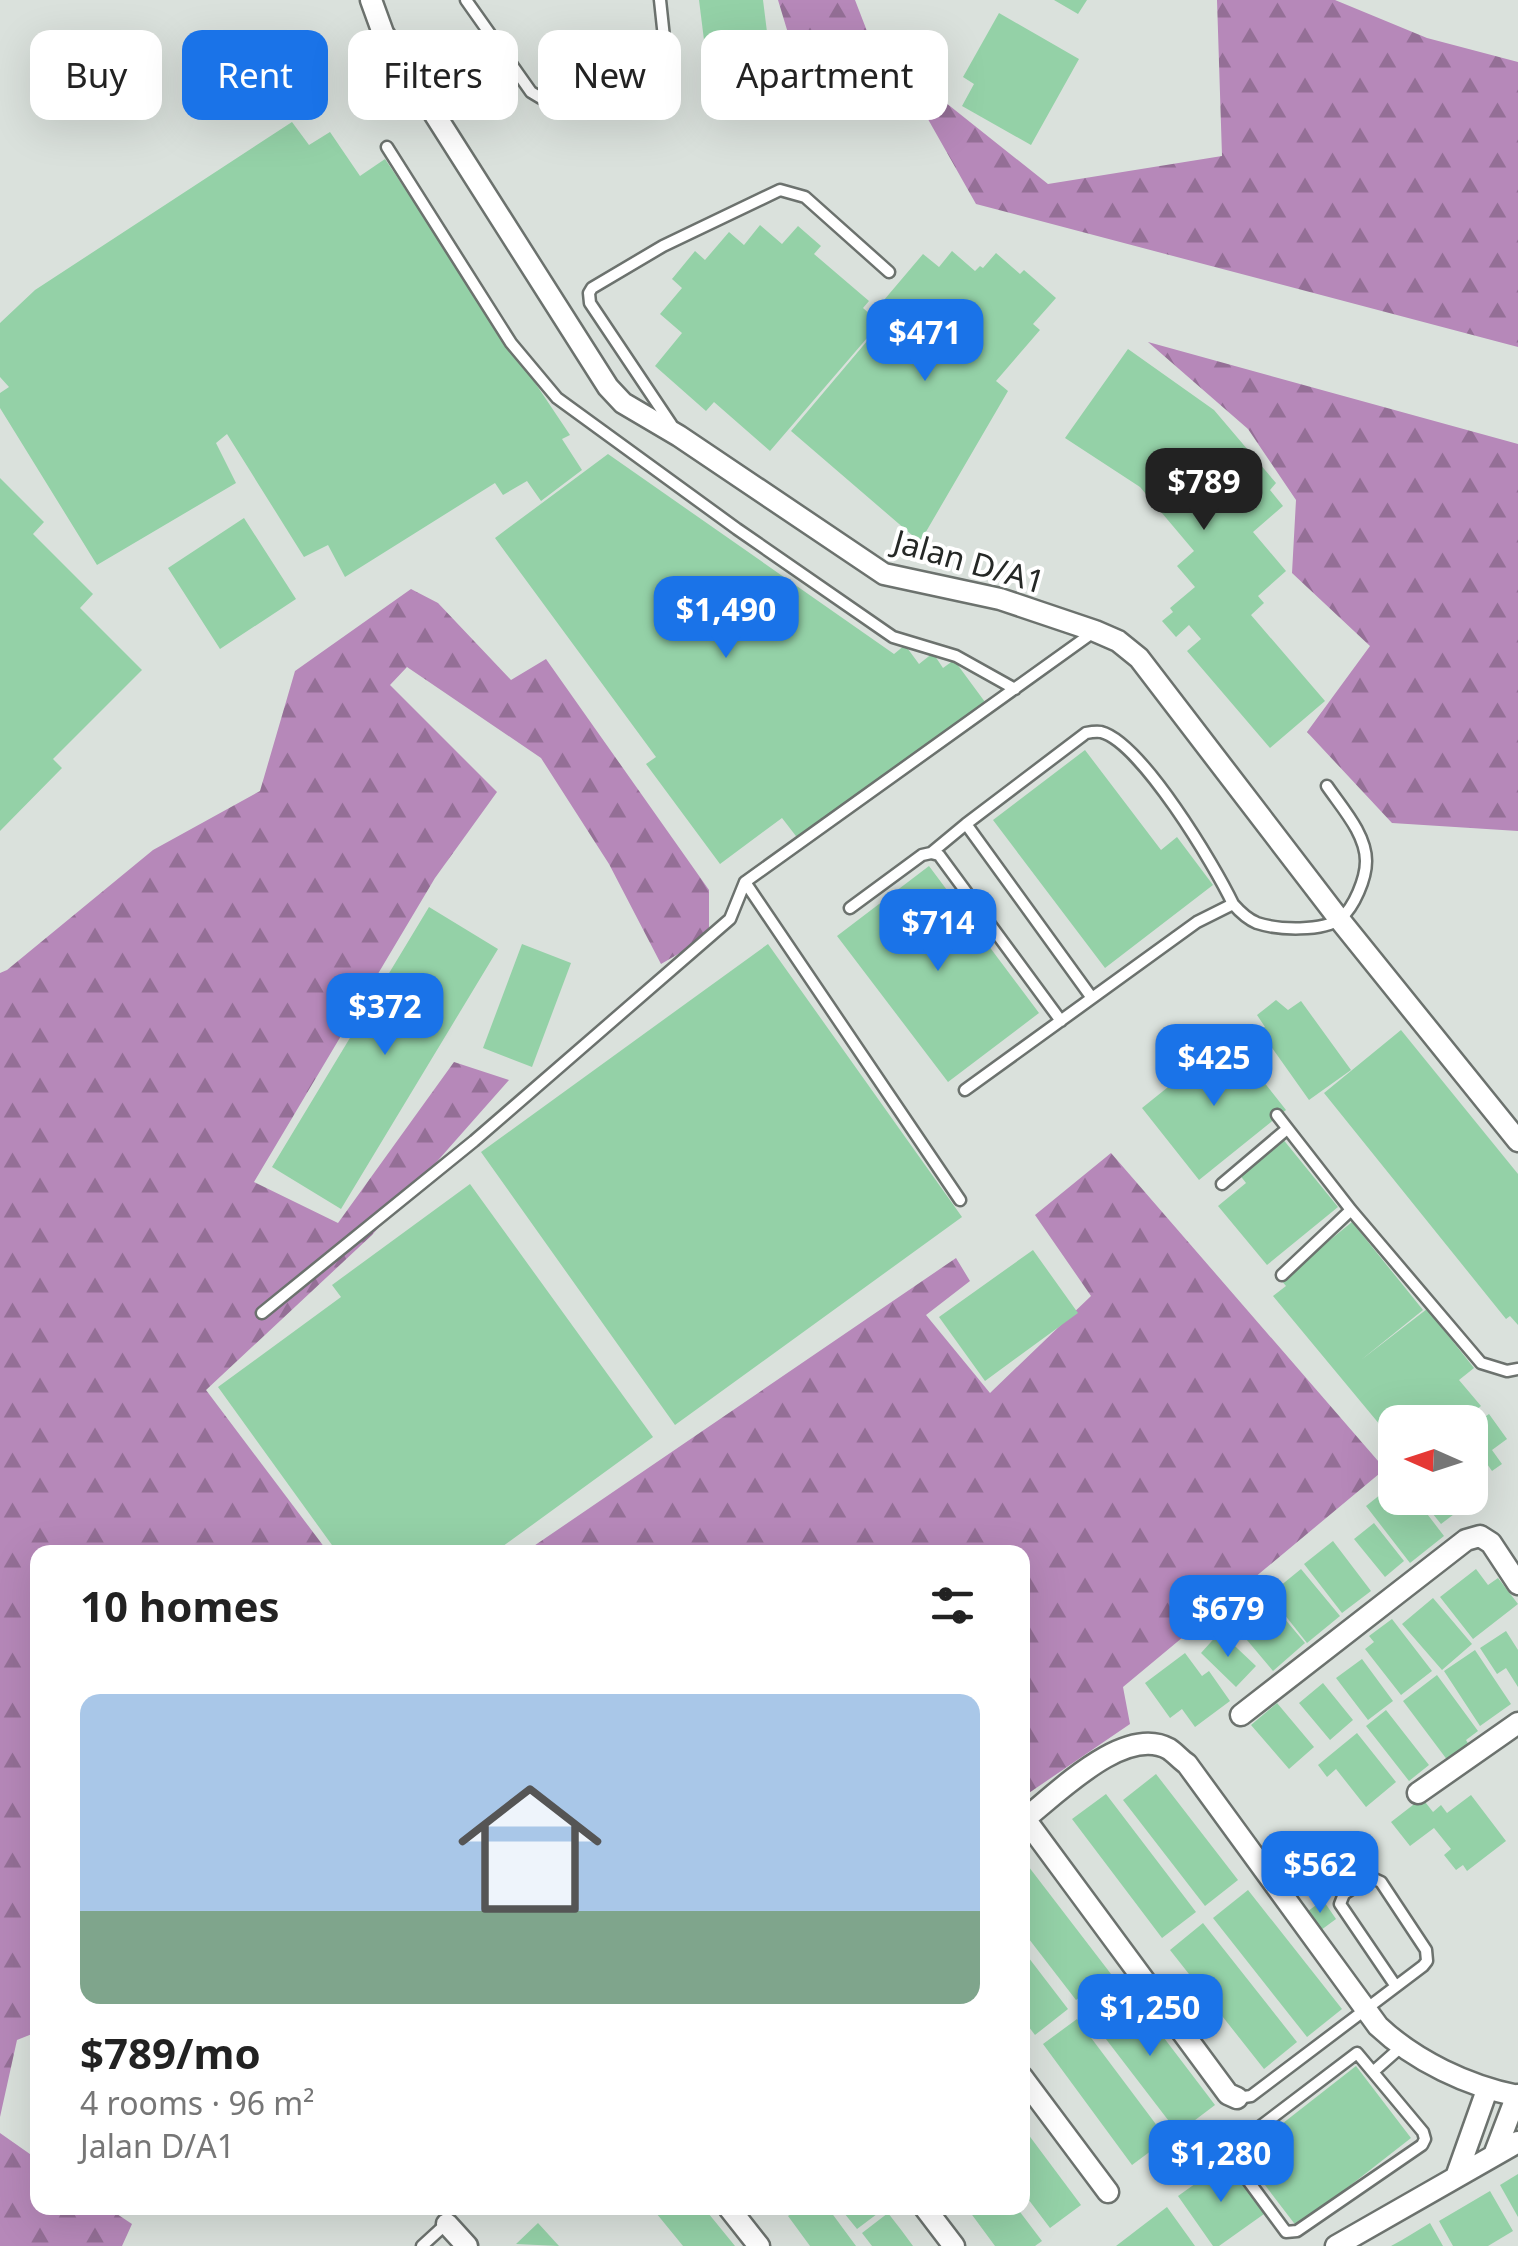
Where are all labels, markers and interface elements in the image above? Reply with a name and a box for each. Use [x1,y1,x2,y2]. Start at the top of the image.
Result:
chip: Buy [30,30,162,120]
chip: Rent [182,30,328,120]
chip: Filters [348,30,518,120]
chip: New [538,30,681,120]
chip: Apartment [701,30,948,120]
pin: $471 [866,299,984,384]
text: $471 [888,310,962,353]
pin: $789 [1145,448,1263,533]
text: $789 [1167,459,1241,502]
street label: Jalan D/A1 [886,518,1050,603]
pin: $1,490 [645,576,807,661]
text: $1,490 [676,587,776,630]
pin: $714 [879,889,997,974]
text: $714 [901,900,975,943]
pin: $372 [326,973,444,1058]
text: $372 [348,984,422,1027]
pin: $425 [1155,1024,1273,1109]
text: $425 [1177,1035,1251,1078]
north arrow [1378,1405,1488,1515]
map controls [1378,1405,1488,1515]
pin: $679 [1169,1575,1287,1660]
text: 10 homes [80,1577,280,1634]
icon: filters [925,1578,980,1633]
text: $679 [1191,1586,1265,1629]
icon: home [440,1759,620,1939]
pin: $562 [1261,1831,1379,1916]
text: $562 [1283,1842,1357,1885]
pin: $1,250 [1069,1974,1231,2059]
text: $1,250 [1100,1985,1200,2028]
text: $789/mo [80,2024,261,2081]
text: 4 rooms · 96 m² [80,2081,314,2124]
pin: $1,280 [1140,2120,1302,2205]
text: Jalan D/A1 [80,2124,235,2167]
text: $1,280 [1171,2131,1271,2174]

